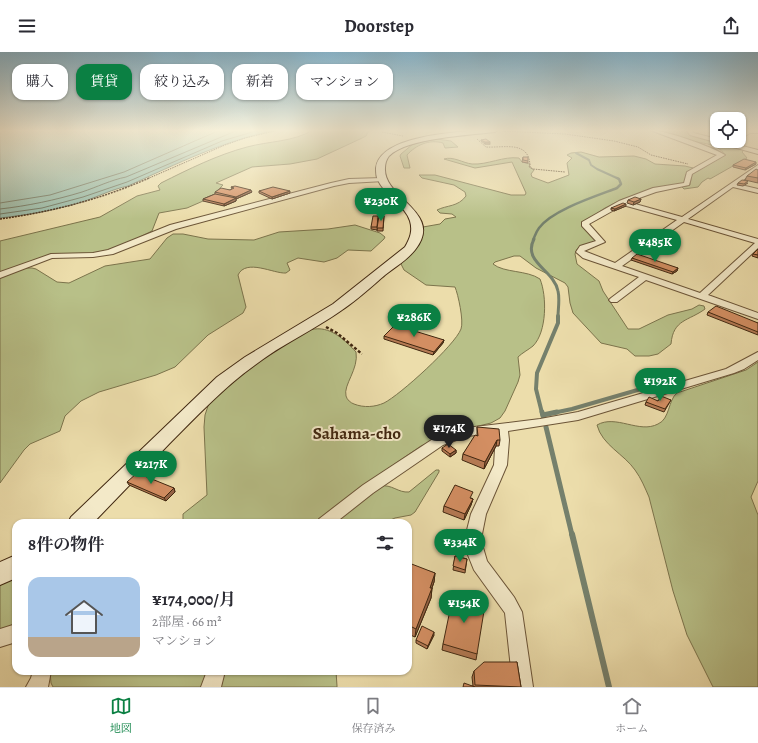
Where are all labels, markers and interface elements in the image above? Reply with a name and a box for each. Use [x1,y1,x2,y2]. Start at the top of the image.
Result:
text: Doorstep [344,14,414,38]
icon: menu [16,15,38,37]
icon: share [720,15,742,37]
chip: 購入 [12,64,68,100]
chip: 賃貸 [76,64,132,100]
chip: 絞り込み [140,64,224,100]
chip: 新着 [232,64,288,100]
chip: マンション [296,64,393,100]
map controls [710,112,746,148]
button: locate [710,112,746,148]
pin: ¥230K [353,188,409,222]
text: ¥230K [364,192,398,209]
pin: ¥485K [627,229,683,263]
text: ¥485K [638,233,672,250]
pin: ¥286K [386,304,442,338]
text: ¥286K [397,308,431,325]
pin: ¥192K [632,368,688,402]
text: ¥192K [644,372,676,389]
pin: ¥174K [421,415,477,449]
text: ¥174K [433,419,465,436]
district label: Sahama-cho [313,422,401,445]
pin: ¥217K [123,451,179,485]
text: ¥217K [135,455,167,472]
pin: ¥334K [432,529,488,563]
icon: filters [374,532,396,554]
text: 8件の物件 [28,533,104,556]
text: ¥334K [443,533,477,550]
text: ¥174,000/月 [152,588,236,611]
pin: ¥154K [436,590,492,624]
icon: home [60,593,108,641]
text: ¥154K [448,594,480,611]
text: 2部屋 · 66 m² [152,613,222,630]
text: マンション [152,632,216,649]
tab: 地図 [110,695,132,736]
tab: 保存済み [351,695,395,736]
tab: ホーム [615,695,648,736]

